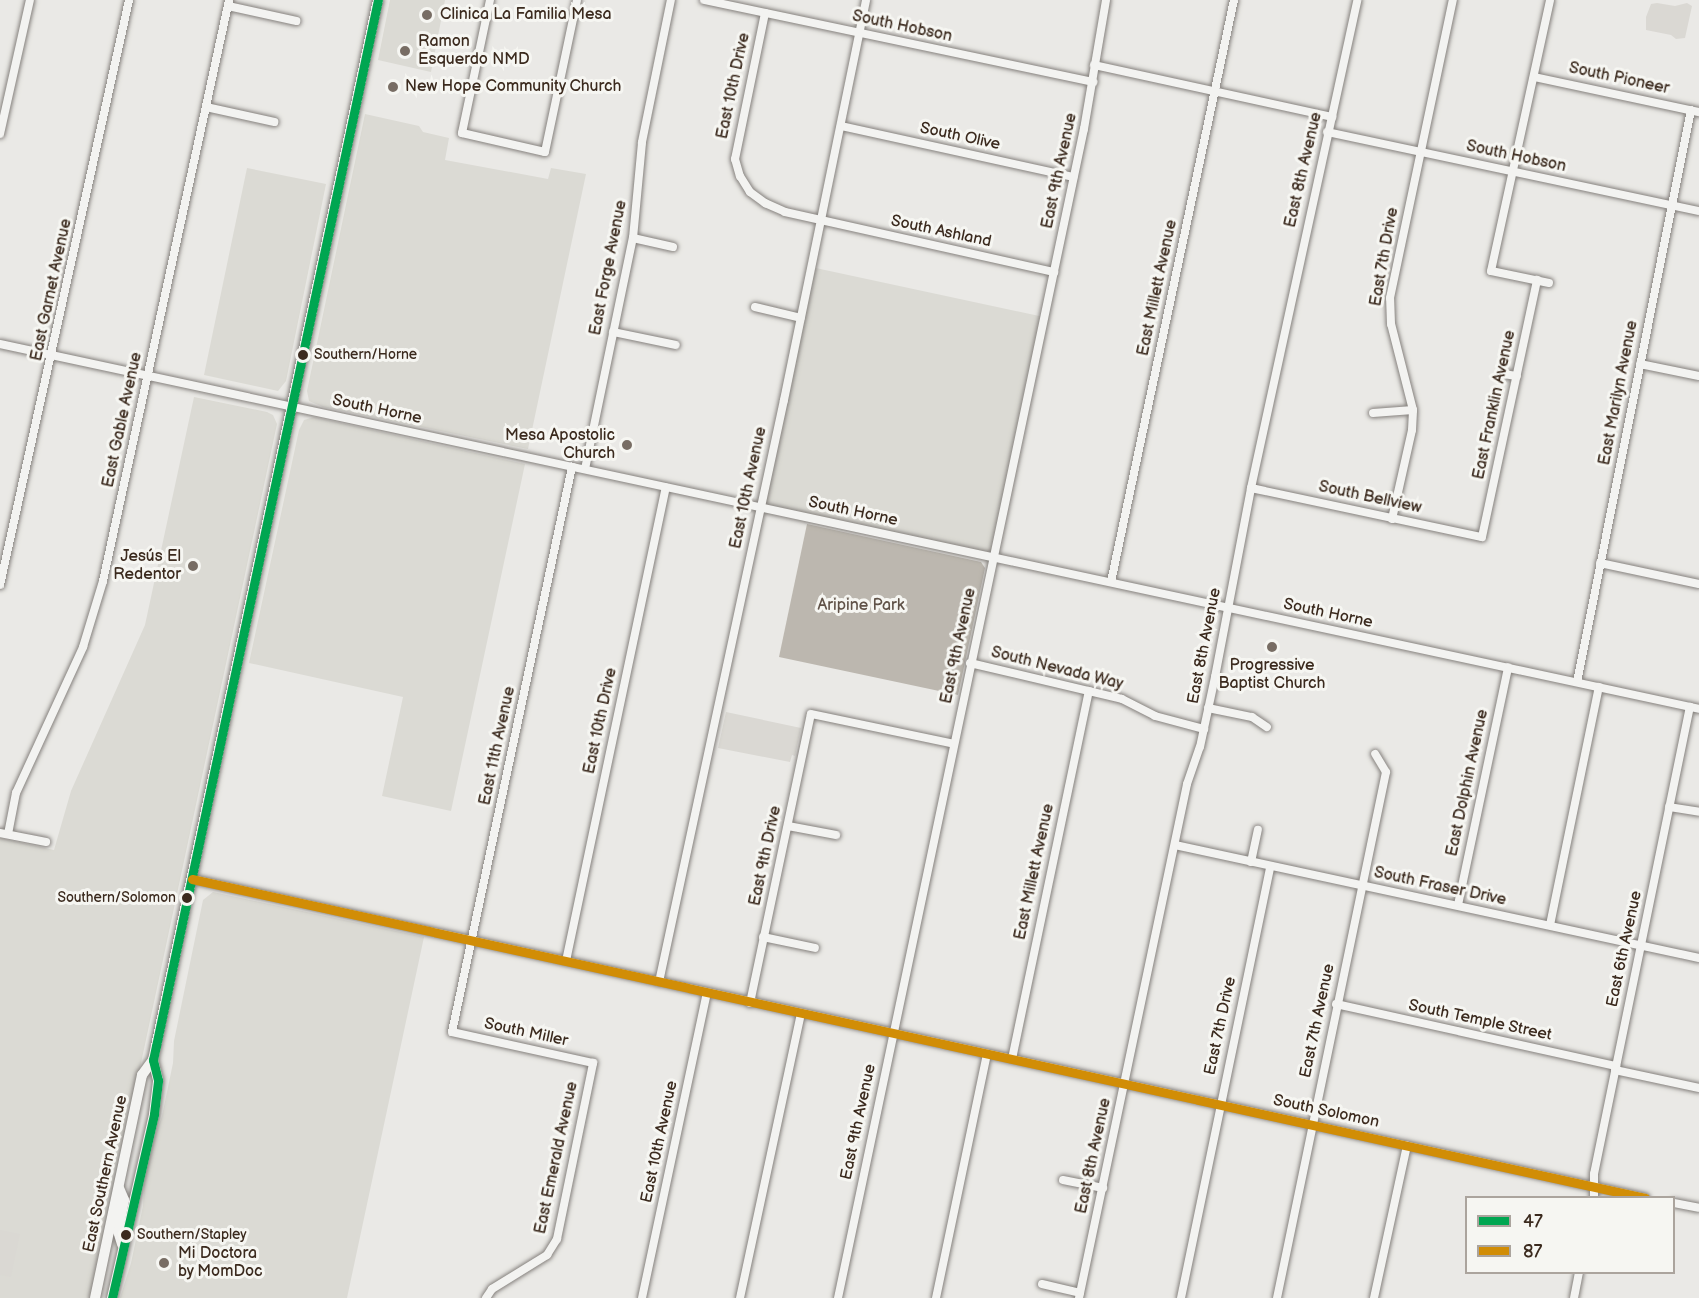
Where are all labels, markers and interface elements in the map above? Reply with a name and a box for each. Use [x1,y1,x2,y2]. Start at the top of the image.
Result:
place label: Clinica La Familia Mesa [440,5,611,25]
marker: Clinica La Familia Mesa [418,6,436,24]
street label: South Hobson [850,7,954,47]
street label: East 10th Drive [713,31,755,141]
place label: Ramon Esquerdo NMD [418,32,530,70]
marker: Ramon Esquerdo NMD [396,42,414,60]
street label: South Pioneer [1567,59,1671,99]
place label: New Hope Community Church [405,77,622,97]
marker: New Hope Community Church [386,80,400,94]
street label: East 8th Avenue [1281,110,1327,230]
street label: East 9th Avenue [1038,111,1082,231]
street label: South Olive [918,119,1002,155]
street label: South Hobson [1464,137,1568,177]
street label: East Forge Avenue [586,199,632,337]
street label: East 7th Drive [1367,206,1403,308]
street label: South Ashland [889,212,993,252]
street label: East Garnet Avenue [28,217,76,363]
street label: East Millett Avenue [1134,218,1182,358]
street label: East Marilyn Avenue [1596,319,1642,467]
street label: East Franklin Avenue [1470,329,1520,481]
place label: Southern/Horne [314,347,417,363]
marker: Southern/Horne [297,349,309,361]
street label: East Gable Avenue [99,351,147,489]
street label: South Horne [331,391,423,429]
street label: East 10th Avenue [727,425,771,551]
place label: Mesa Apostolic Church [505,426,615,464]
marker: Mesa Apostolic Church [620,438,634,452]
street label: South Bellview [1317,478,1423,518]
street label: South Horne [807,493,899,531]
place label: Jesús El Redentor [113,547,181,585]
marker: Jesús El Redentor [186,559,200,573]
street label: East 9th Avenue [937,586,981,706]
street label: East 8th Avenue [1184,586,1226,706]
street label: South Horne [1282,595,1374,633]
park label: Aripine Park [817,596,905,616]
marker: Progressive Baptist Church [1265,640,1279,654]
street label: South Nevada Way [989,643,1125,695]
place label: Progressive Baptist Church [1219,656,1325,694]
street label: East 10th Drive [580,666,622,776]
street label: East 11th Avenue [476,685,520,807]
street label: East Dolphin Avenue [1443,708,1493,858]
street label: East Millett Avenue [1011,802,1059,942]
street label: East 9th Drive [746,804,786,908]
street label: South Fraser Drive [1372,864,1508,910]
street label: East 6th Avenue [1603,889,1647,1009]
place label: Southern/Solomon [57,890,176,906]
marker: Southern/Solomon [181,892,193,904]
street label: East 7th Avenue [1297,962,1339,1080]
street label: East 7th Drive [1201,975,1241,1077]
street label: South Temple Street [1406,996,1554,1046]
street label: South Miller [482,1015,570,1051]
street label: East 9th Avenue [837,1062,881,1182]
street label: East 10th Avenue [638,1079,682,1205]
street label: East Emerald Avenue [531,1080,583,1236]
street label: South Solomon [1271,1091,1381,1133]
street label: East Southern Avenue [80,1094,132,1254]
street label: East 8th Avenue [1072,1096,1116,1216]
legend [1465,1196,1675,1274]
text: 47 [1523,1211,1543,1232]
place label: Southern/Stapley [137,1227,247,1243]
marker: Southern/Stapley [120,1229,132,1241]
text: 87 [1523,1241,1542,1262]
place label: Mi Doctora by MomDoc [178,1244,264,1282]
marker: Mi Doctora by MomDoc [155,1254,173,1272]

